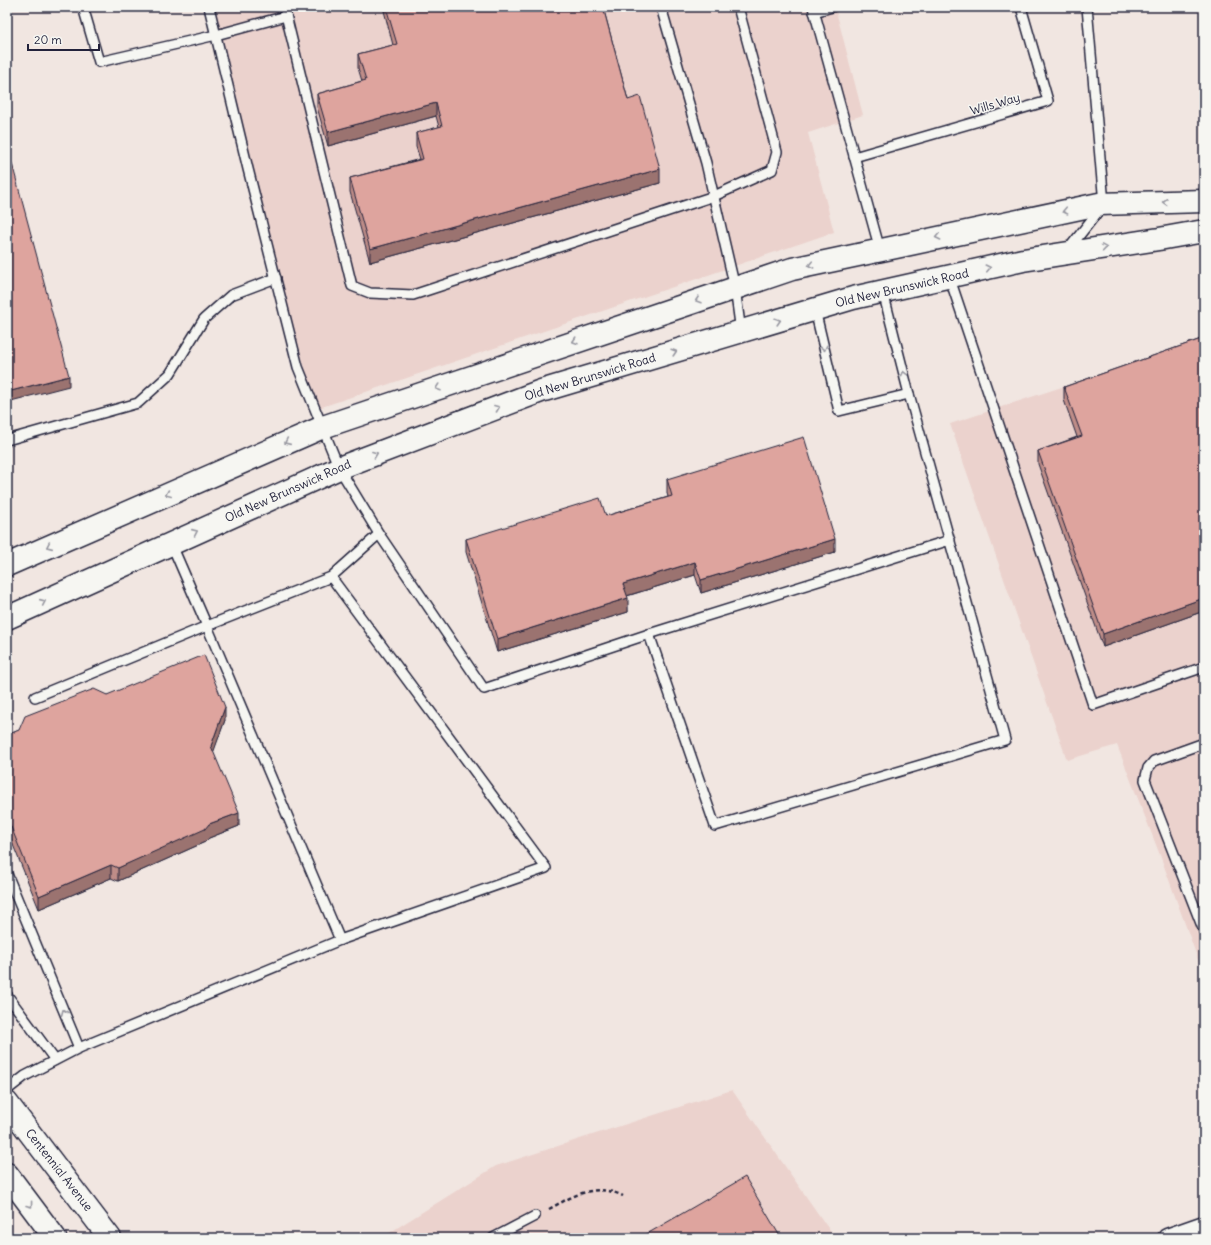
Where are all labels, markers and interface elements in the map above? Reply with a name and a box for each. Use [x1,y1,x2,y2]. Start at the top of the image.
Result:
scale bar [28,26,99,52]
text: 20 m [34,32,62,47]
street label: Wills Way [968,89,1022,118]
one-way arrow [1162,198,1168,206]
one-way arrow [1062,207,1068,215]
one-way arrow [935,233,941,241]
one-way arrow [1101,244,1107,253]
one-way arrow [808,260,814,268]
one-way arrow [985,264,992,272]
street label: Old New Brunswick Road [834,265,970,310]
one-way arrow [695,295,702,304]
one-way arrow [774,317,781,326]
one-way arrow [572,336,579,345]
one-way arrow [819,344,828,351]
one-way arrow [670,348,677,357]
street label: Old New Brunswick Road [522,349,657,404]
one-way arrow [900,370,909,377]
one-way arrow [434,383,441,391]
one-way arrow [493,404,500,412]
one-way arrow [283,438,290,446]
one-way arrow [372,450,379,458]
street label: Old New Brunswick Road [222,456,353,525]
one-way arrow [164,489,172,497]
one-way arrow [190,529,198,537]
one-way arrow [45,542,52,550]
one-way arrow [39,598,46,606]
one-way arrow [60,1008,68,1015]
street label: Centennial Avenue [23,1125,96,1214]
one-way arrow [26,1201,33,1208]

